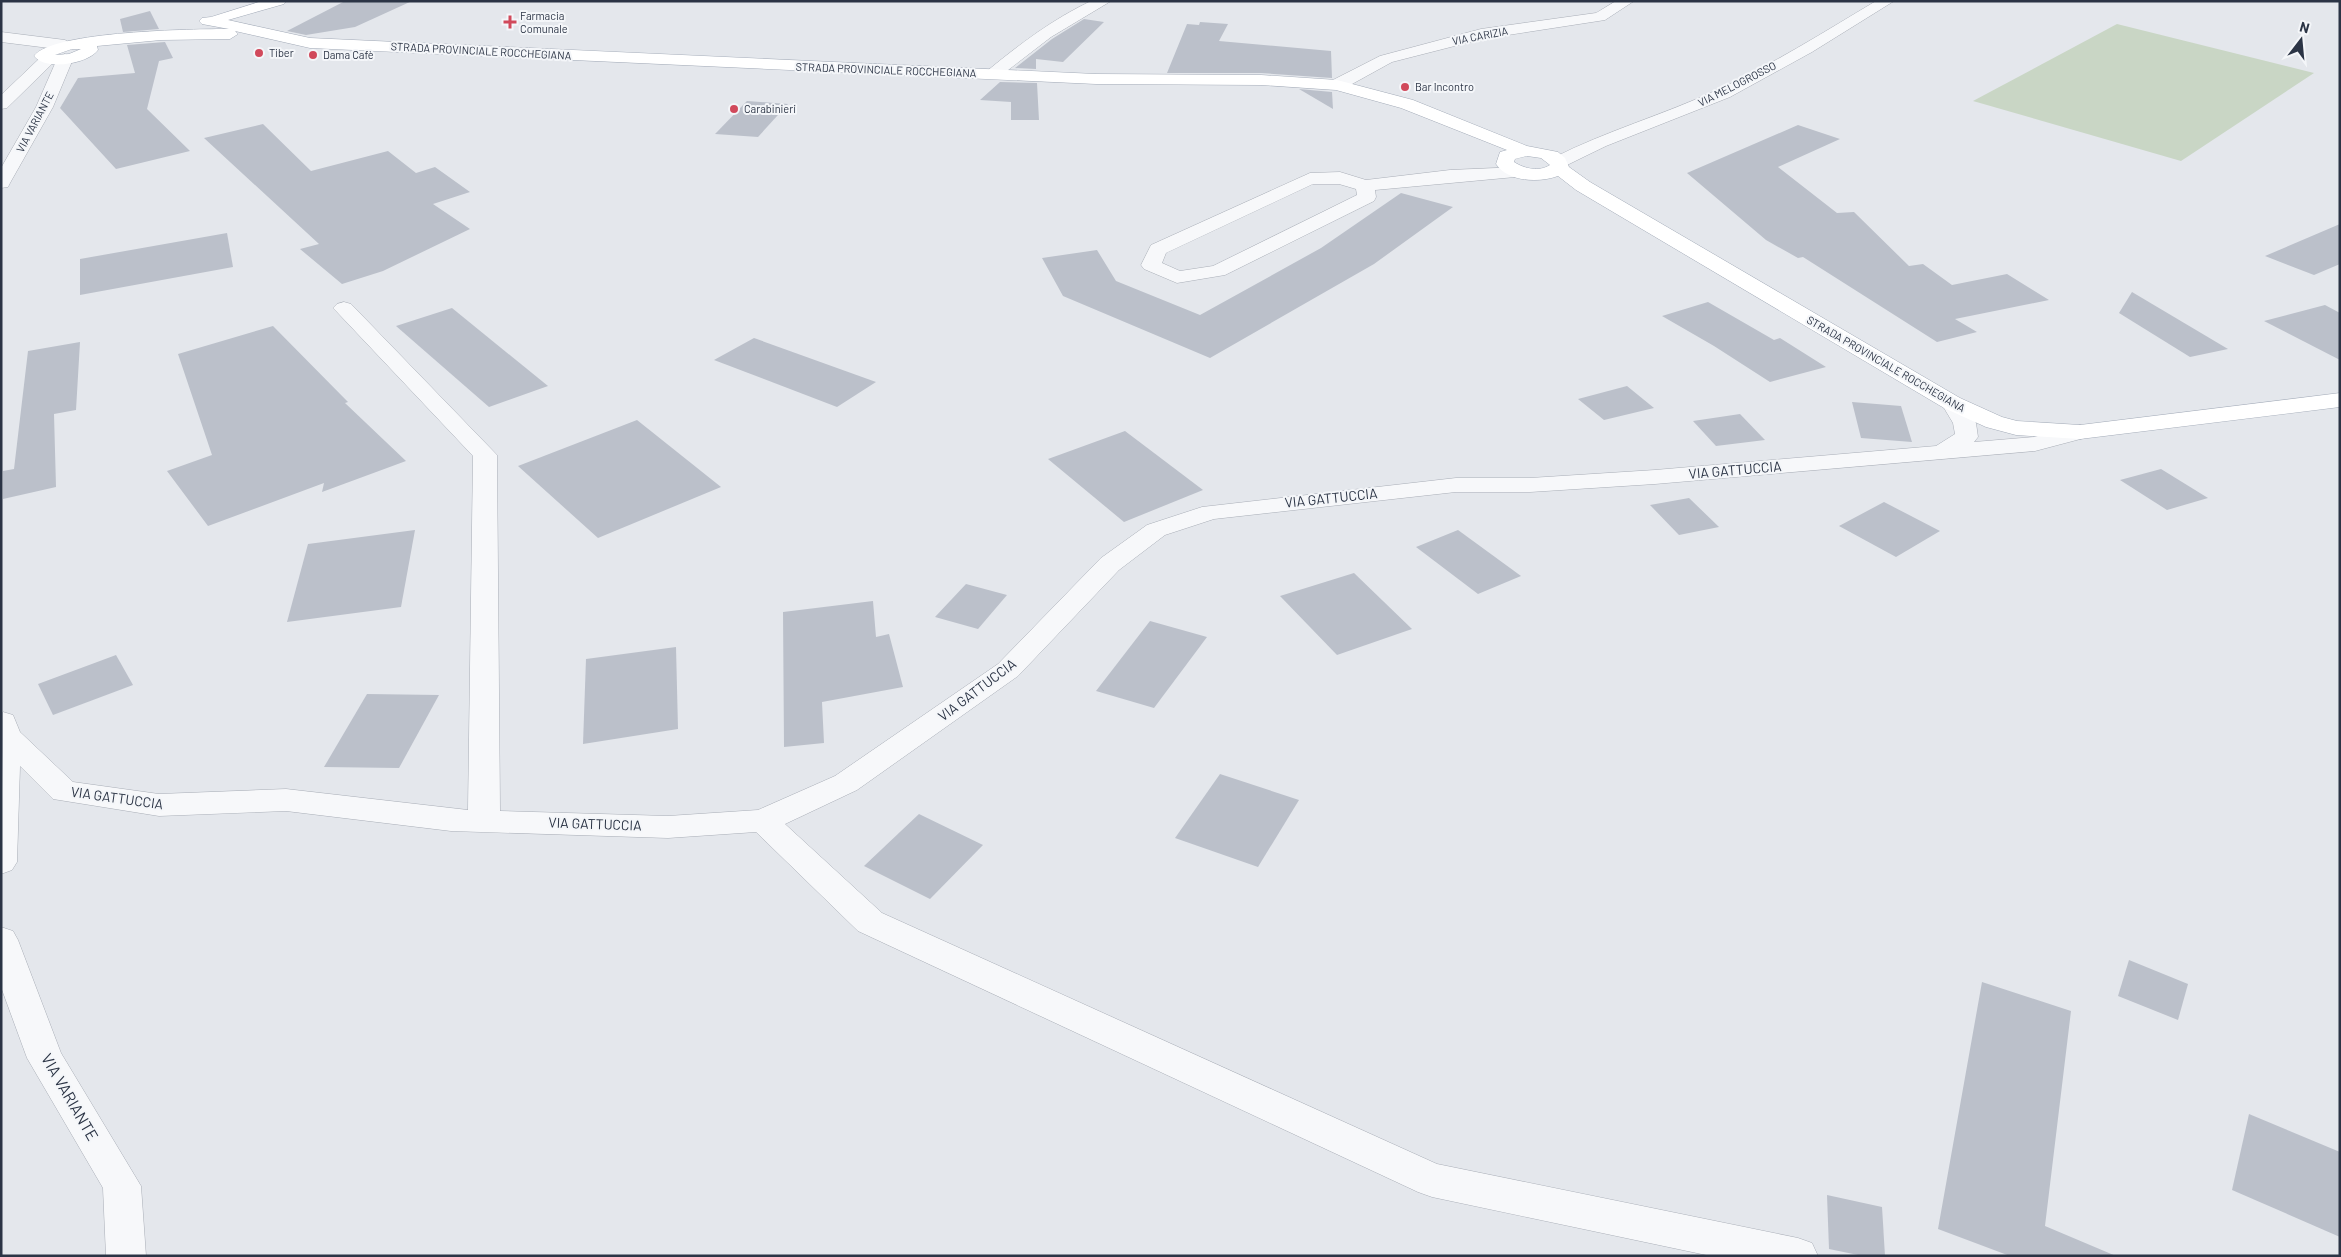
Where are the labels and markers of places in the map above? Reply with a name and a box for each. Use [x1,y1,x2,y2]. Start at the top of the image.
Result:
place label: Farmacia Comunale [520,9,568,35]
marker: Farmacia Comunale [504,16,516,28]
place label: Tiber [269,46,294,59]
marker: Tiber [253,47,265,59]
place label: Dama Cafè [323,48,374,61]
marker: Dama Cafè [307,49,319,61]
place label: Bar Incontro [1415,80,1474,93]
marker: Bar Incontro [1399,81,1411,93]
place label: Carabinieri [744,102,796,115]
marker: Carabinieri [728,103,740,115]

